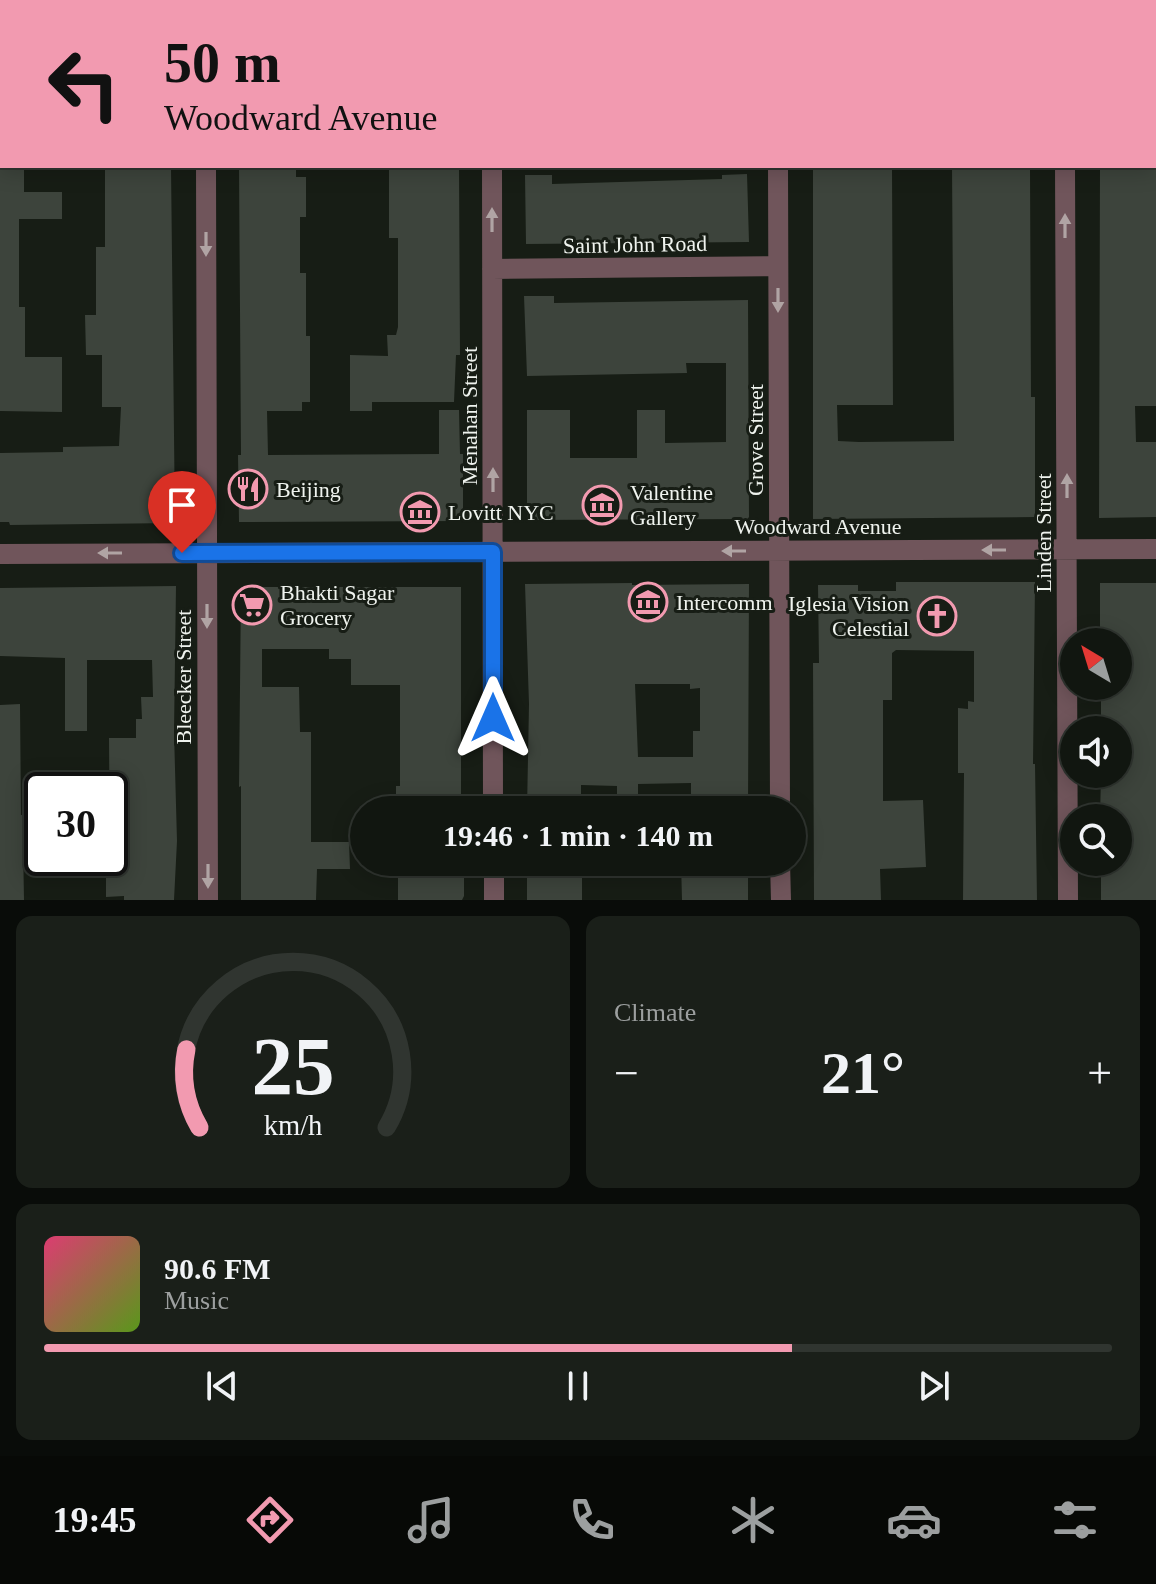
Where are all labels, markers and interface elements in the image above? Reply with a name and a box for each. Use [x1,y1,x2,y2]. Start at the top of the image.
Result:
icon: left [32,32,136,136]
text: 50 m [164,32,281,94]
text: Woodward Avenue [164,98,437,138]
one-way arrow [486,207,498,232]
one-way arrow [1059,213,1072,238]
street label: Saint John Road [563,231,707,258]
one-way arrow [200,232,212,257]
one-way arrow [772,288,784,313]
street label: Menahan Street [457,347,482,485]
street label: Grove Street [743,384,768,496]
one-way arrow [487,467,499,492]
restaurant icon: Beijing [227,468,269,510]
pin [148,471,216,553]
street label: Linden Street [1031,473,1056,593]
one-way arrow [1061,473,1073,498]
place label: Beijing [276,477,341,502]
place label: Valentine Gallery [630,480,713,530]
icon: arrive [160,483,204,527]
museum icon: Valentine Gallery [581,484,623,526]
museum icon: Lovitt NYC [399,491,441,533]
place label: Lovitt NYC [448,500,554,525]
street label: Woodward Avenue [734,514,902,539]
one-way arrow [981,543,1006,556]
one-way arrow [721,545,746,557]
one-way arrow [97,547,122,560]
place label: Bhakti Sagar Grocery [280,580,395,630]
museum icon: Intercomm [627,581,669,623]
supermarket icon: Bhakti Sagar Grocery [231,584,273,626]
place label: Intercomm [676,590,773,615]
place label: Iglesia Vision Celestial [788,591,909,641]
church icon: Iglesia Vision Celestial [916,595,958,637]
one-way arrow [201,604,213,629]
street label: Bleecker Street [171,610,196,745]
north arrow [1060,628,1132,700]
map controls [1060,628,1132,876]
position arrow [451,676,535,760]
button: sound [1060,716,1132,788]
speed limit sign: 30 [24,772,128,876]
button: search [1060,804,1132,876]
text: 19:46 · 1 min · 140 m [443,819,713,852]
one-way arrow [202,864,214,889]
text: Climate [614,998,696,1027]
text: 25 [251,1020,335,1112]
text: 21° [821,1040,905,1106]
text: − [614,1049,639,1098]
text: + [1087,1049,1112,1098]
text: km/h [264,1110,322,1141]
text: 90.6 FM [164,1252,271,1285]
text: Music [164,1286,229,1315]
icon: previous [200,1364,244,1408]
icon: pause [556,1364,600,1408]
icon: next [912,1364,956,1408]
icon: directions [242,1492,298,1548]
icon: music [403,1492,459,1548]
icon: phone [564,1492,620,1548]
icon: climate [725,1492,781,1548]
icon: car [886,1492,942,1548]
icon: filters [1047,1492,1103,1548]
text: 19:45 [53,1500,137,1540]

